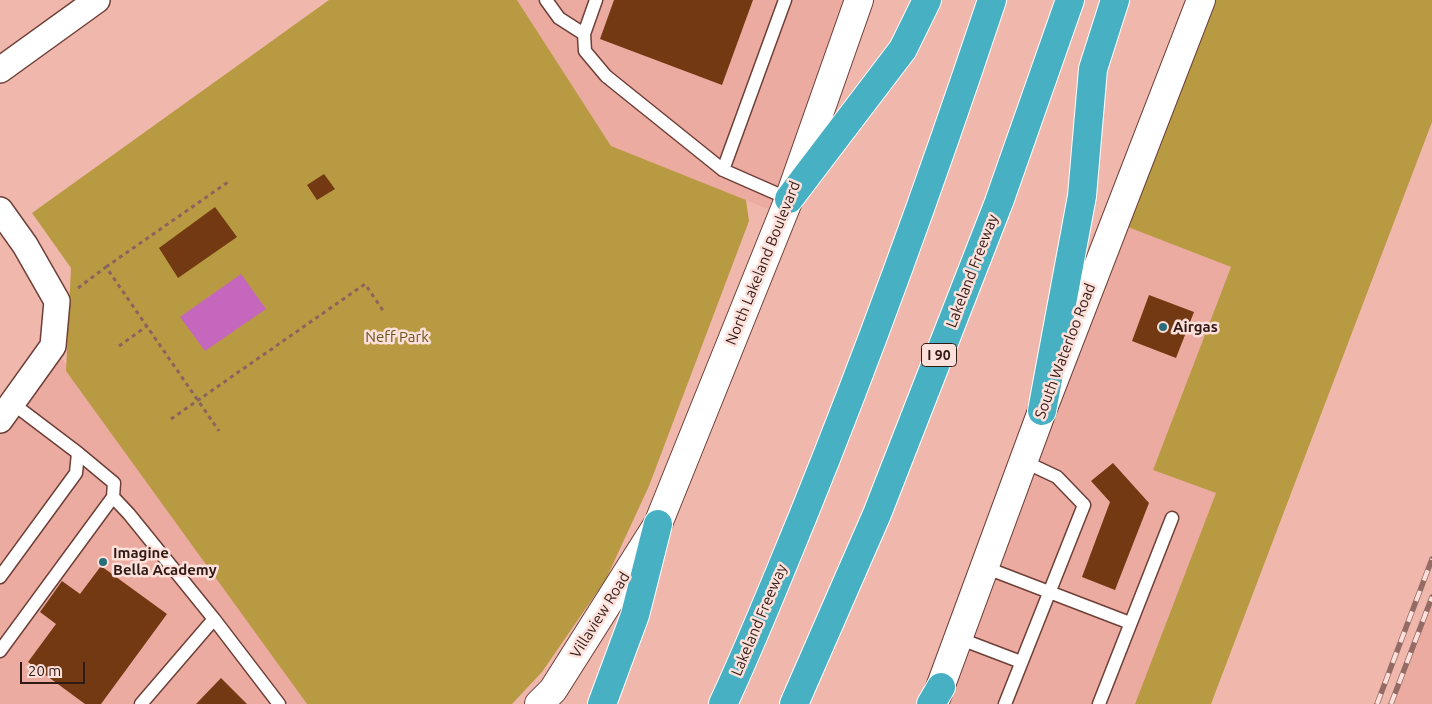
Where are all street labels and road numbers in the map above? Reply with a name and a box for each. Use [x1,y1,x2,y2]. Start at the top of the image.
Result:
street label: North Lakeland Boulevard [722,178,804,348]
street label: Lakeland Freeway [942,212,1002,330]
street label: South Waterloo Road [1031,281,1099,421]
road number: I 90 [922,344,956,366]
street label: Lakeland Freeway [727,561,791,679]
street label: Villaview Road [566,569,634,661]

